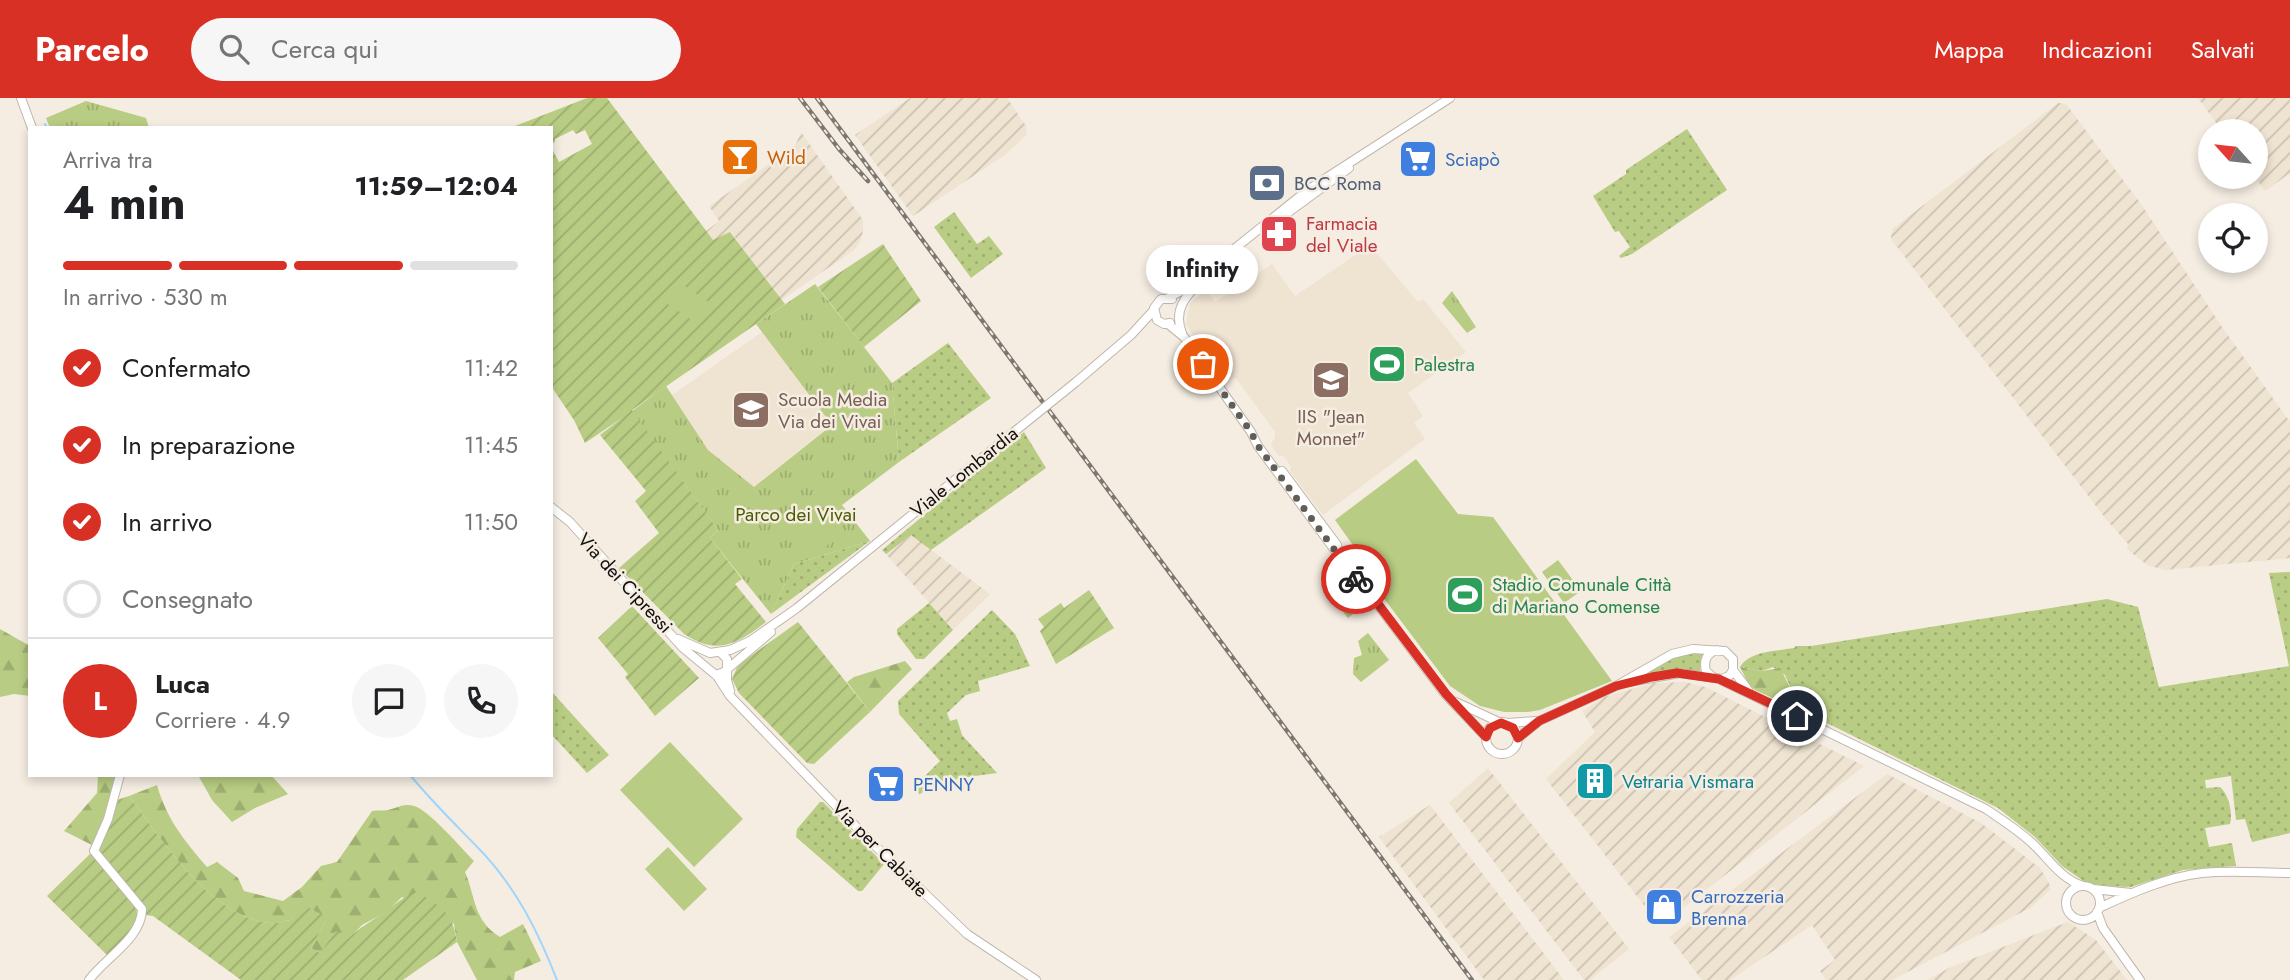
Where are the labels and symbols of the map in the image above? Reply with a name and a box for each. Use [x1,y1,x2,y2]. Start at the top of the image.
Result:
north arrow [2198,119,2268,189]
bar icon: Wild [719,136,761,178]
supermarket icon: Sciapò [1397,138,1439,180]
place label: Wild [767,144,806,171]
place label: Sciapò [1445,146,1500,173]
bank icon: BCC Roma [1246,162,1288,204]
place label: BCC Roma [1294,170,1381,197]
place label: Farmacia del Viale [1306,210,1378,259]
pharmacy icon: Farmacia del Viale [1258,213,1300,255]
callout: Infinity [1147,245,1259,294]
pin [1173,334,1233,394]
sports icon: Palestra [1366,343,1408,385]
place label: Palestra [1414,351,1475,378]
school or university icon: IIS "Jean Monnet" [1310,359,1352,401]
place label: Scuola Media Via dei Vivai [778,386,887,435]
school or university icon: Scuola Media Via dei Vivai [730,389,772,431]
place label: IIS "Jean Monnet" [1297,403,1365,452]
street label: Viale Lombardia [904,420,1024,524]
park label: Parco dei Vivai [735,501,857,528]
street label: Via dei Cipressi [571,527,679,639]
courier [1321,544,1391,614]
place label: Stadio Comunale Città di Mariano Comense [1492,571,1671,620]
sports icon: Stadio Comunale Città di Mariano Comense [1444,574,1486,616]
pin [1767,686,1827,746]
building icon: Vetraria Vismara [1574,760,1616,802]
supermarket icon: PENNY [865,763,907,805]
place label: Vetraria Vismara [1622,768,1754,795]
place label: PENNY [913,771,974,798]
street label: Via per Cabiate [826,795,934,903]
place label: Carrozzeria Brenna [1691,883,1784,932]
shop icon: Carrozzeria Brenna [1643,886,1685,928]

